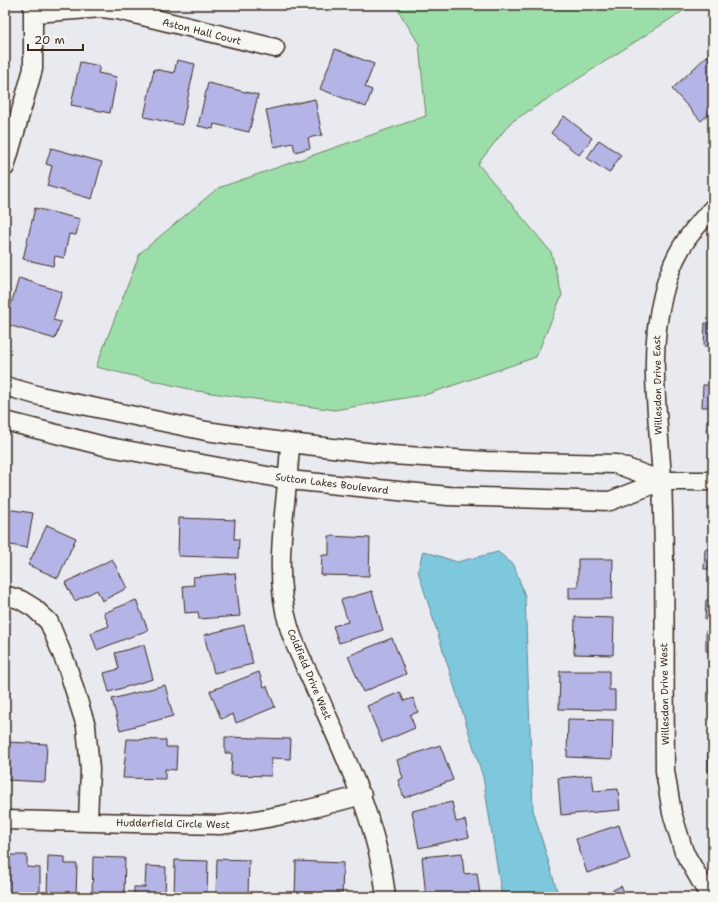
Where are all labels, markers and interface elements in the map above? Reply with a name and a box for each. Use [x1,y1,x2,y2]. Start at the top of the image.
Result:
street label: Aston Hall Court [161,15,243,48]
scale bar [28,26,83,52]
text: 20 m [34,32,65,48]
street label: Willesdon Drive East [650,335,665,435]
street label: Sutton Lakes Boulevard [275,470,390,497]
street label: Coldfield Drive West [284,627,335,722]
street label: Willesdon Drive West [657,643,672,745]
street label: Hudderfield Circle West [116,816,230,831]

